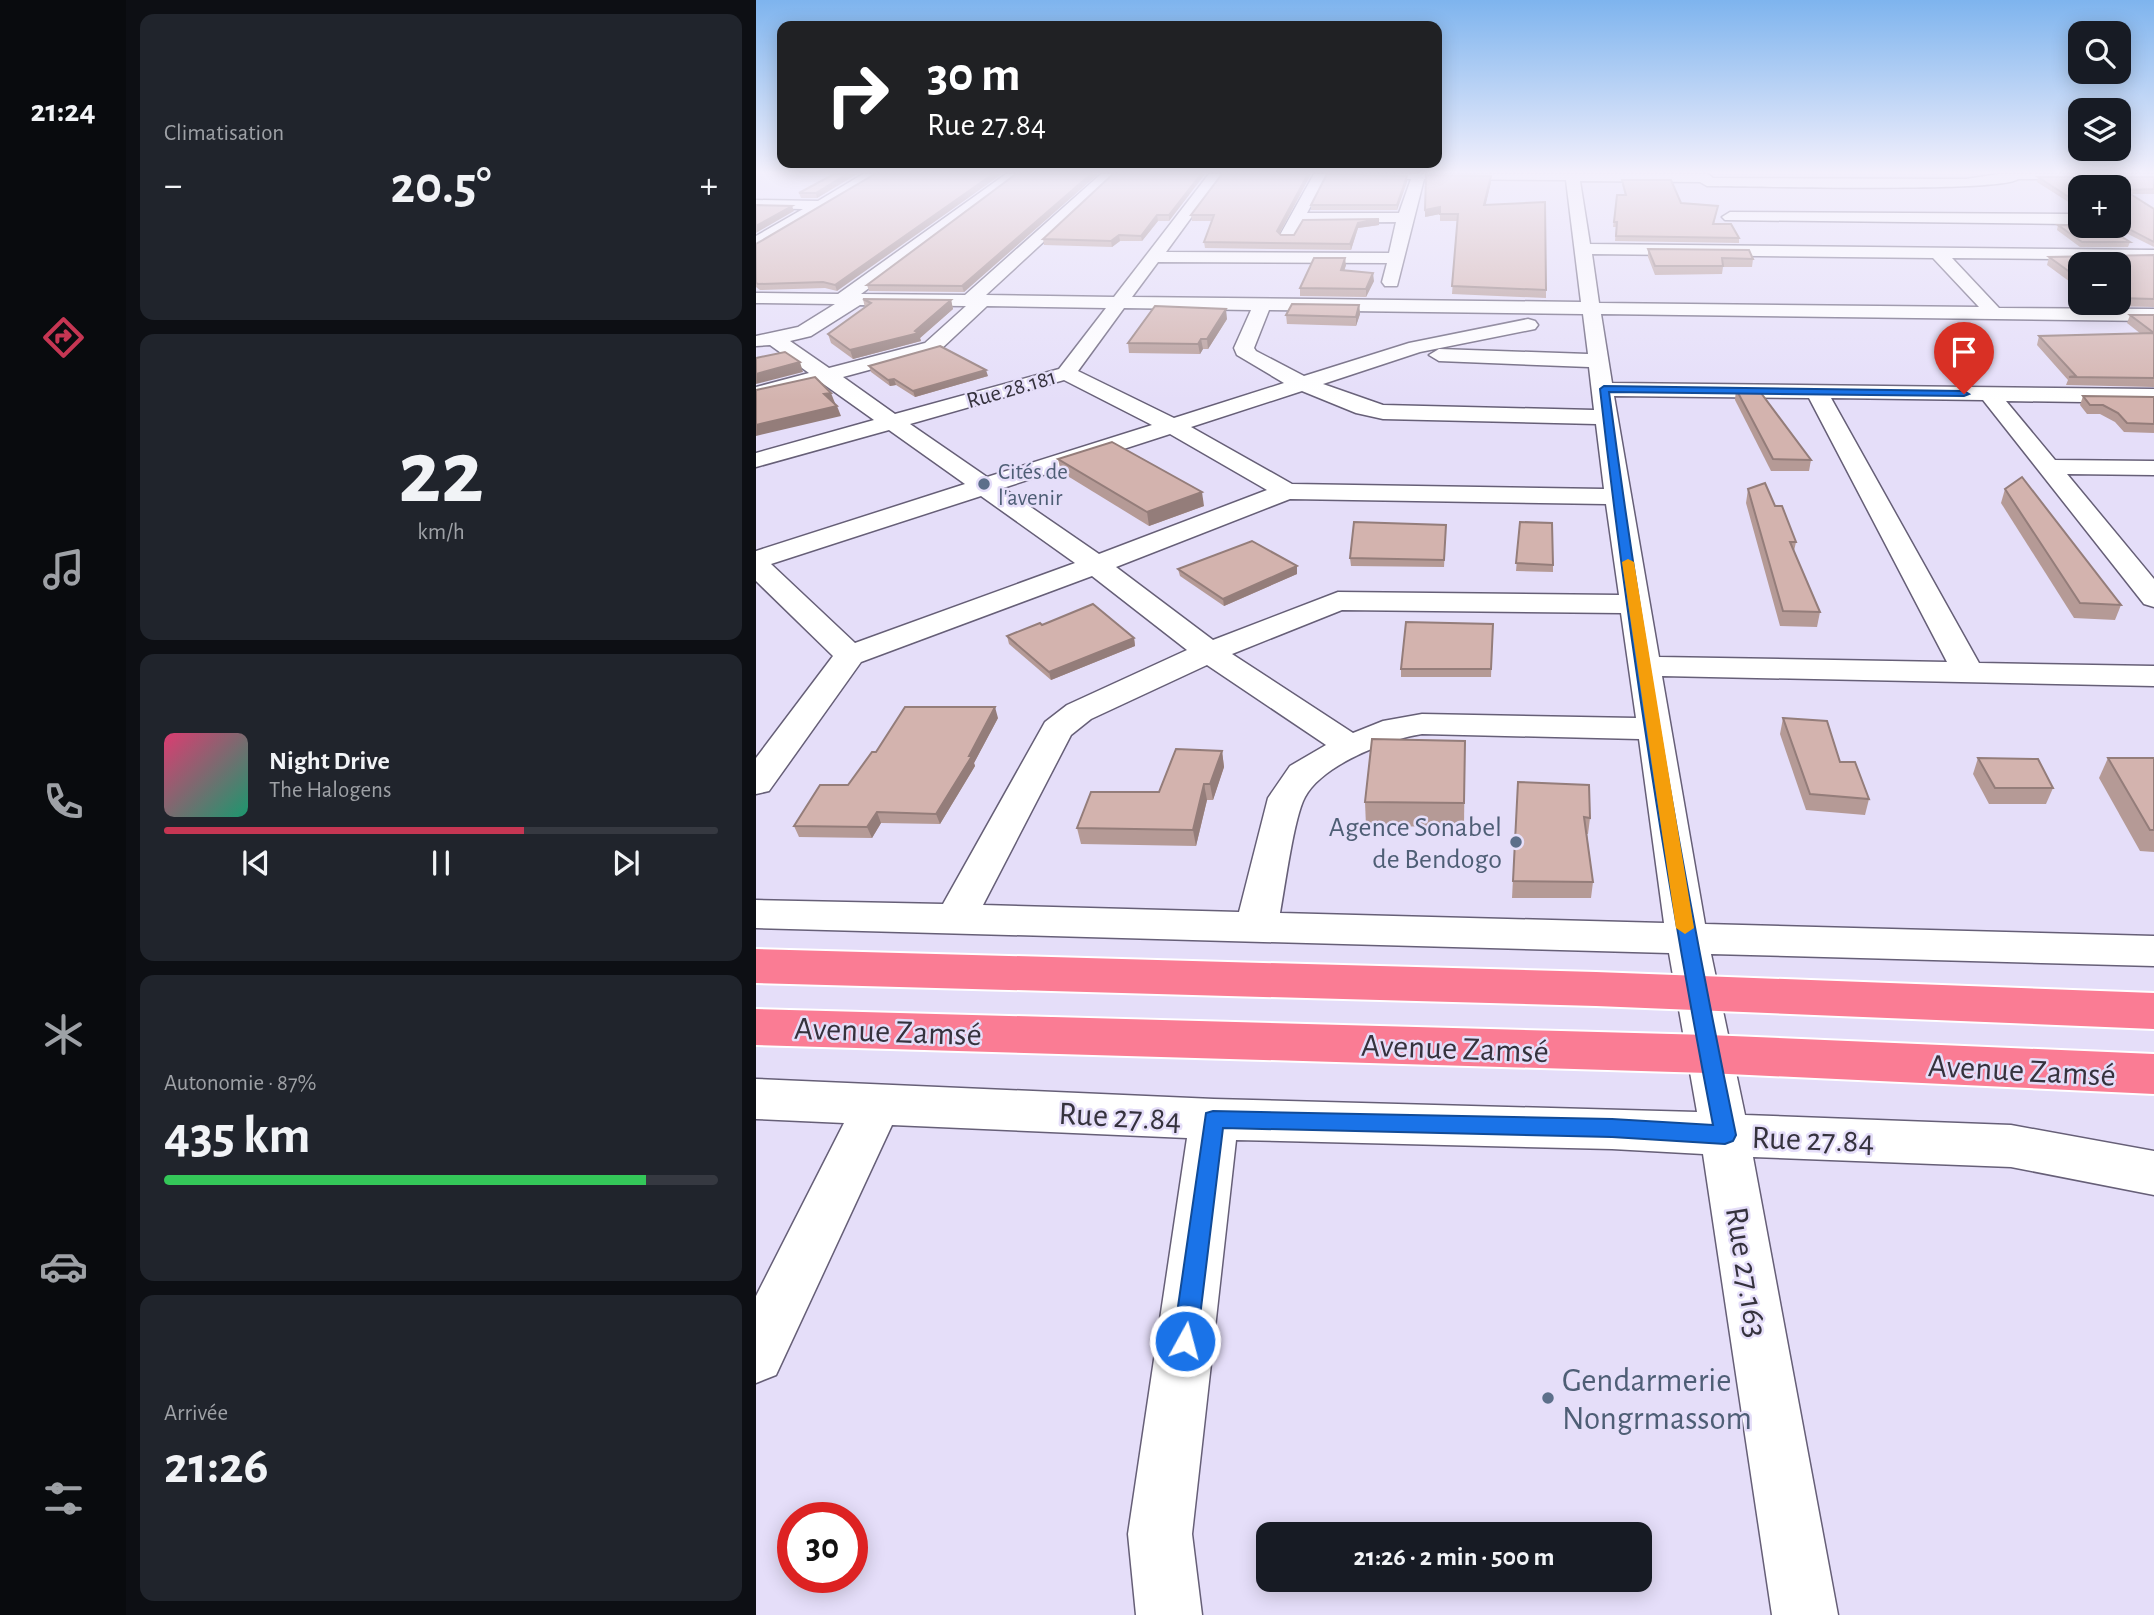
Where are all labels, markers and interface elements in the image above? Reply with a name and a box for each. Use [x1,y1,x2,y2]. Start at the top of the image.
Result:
map controls [2068,21,2131,315]
button: search [2068,21,2131,84]
icon: right [812,49,903,140]
text: 30 m [927,51,1021,100]
text: 21:24 [30,95,96,127]
button: layers [2068,98,2131,161]
text: Rue 27.84 [927,109,1046,141]
text: Climatisation [164,122,284,145]
text: 20.5° [390,160,492,212]
text: − [164,167,182,205]
text: + [700,167,718,205]
button: + [2068,175,2131,238]
button: − [2068,252,2131,315]
icon: directions [39,313,88,362]
pin [1934,322,1994,394]
icon: arrive [1945,333,1983,371]
street label: Rue 28.181 [964,366,1059,413]
text: 22 [398,428,484,519]
place label: Cités de l'avenir [998,461,1068,510]
marker: Cités de l'avenir [976,476,992,492]
text: km/h [417,521,465,544]
icon: music [39,545,88,594]
text: Night Drive [269,748,390,774]
icon: phone [39,777,88,826]
text: The Halogens [269,779,391,802]
place label: Agence Sonabel de Bendogo [1329,814,1502,874]
marker: Agence Sonabel de Bendogo [1508,834,1524,850]
icon: previous [237,844,275,882]
icon: pause [422,844,460,882]
icon: next [607,844,645,882]
icon: climate [39,1010,88,1059]
street label: Avenue Zamsé [793,1013,982,1052]
street label: Avenue Zamsé [1360,1030,1549,1069]
street label: Avenue Zamsé [1927,1050,2117,1093]
text: Autonomie · 87% [164,1072,316,1095]
street label: Rue 27.84 [1058,1098,1182,1137]
text: 435 km [164,1110,311,1162]
street label: Rue 27.84 [1751,1122,1875,1159]
street label: Rue 27.163 [1719,1205,1772,1340]
icon: car [39,1242,88,1291]
position arrow [1148,1304,1222,1378]
place label: Gendarmerie Nongrmassom [1562,1365,1752,1436]
marker: Gendarmerie Nongrmassom [1540,1390,1556,1406]
text: Arrivée [164,1402,228,1425]
text: 21:26 [164,1440,269,1492]
icon: filters [39,1474,88,1523]
speed limit sign: 30 [777,1502,868,1593]
text: 21:26 · 2 min · 500 m [1354,1544,1554,1570]

